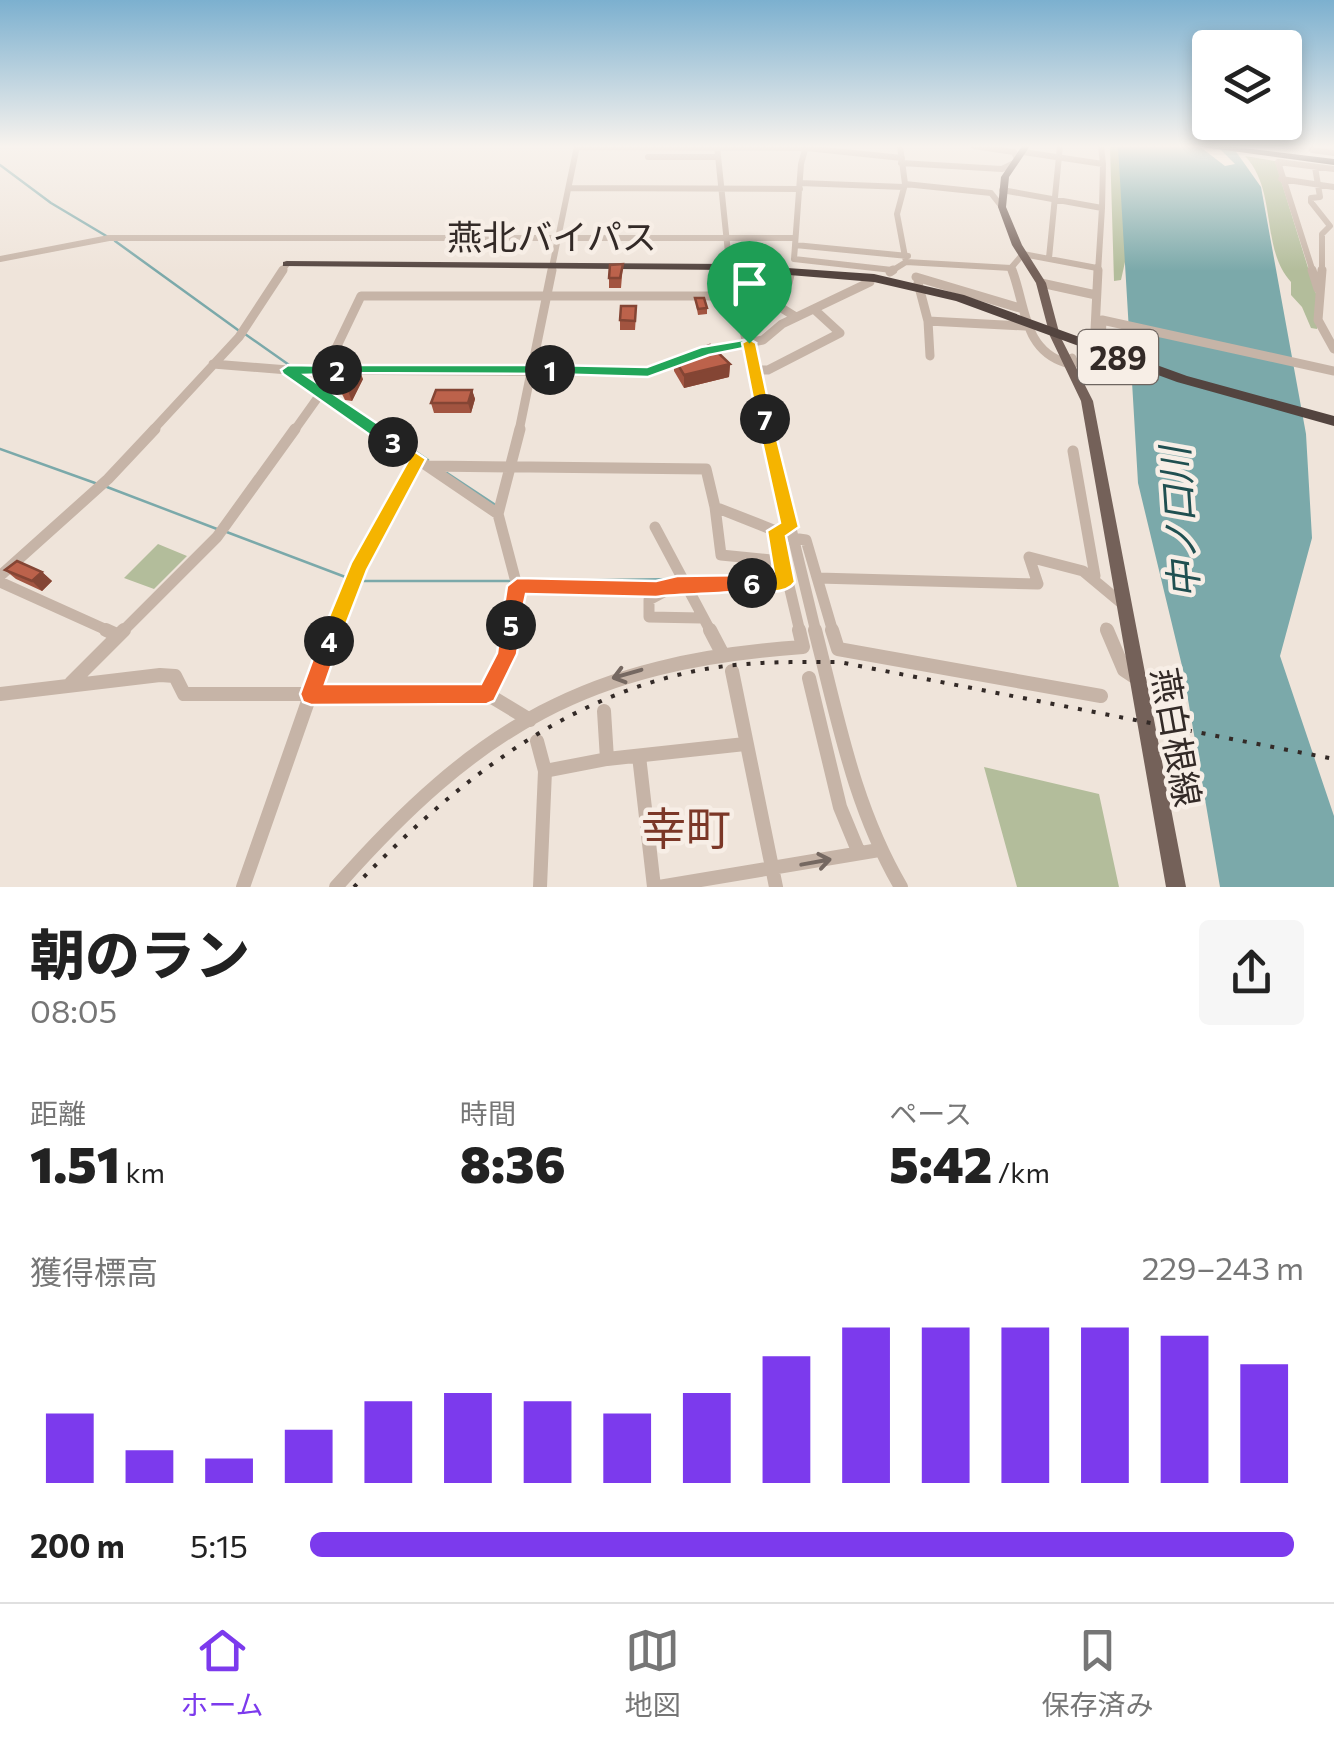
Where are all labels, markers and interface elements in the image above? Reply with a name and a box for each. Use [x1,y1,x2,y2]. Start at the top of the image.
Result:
map controls [1192,30,1302,140]
button: layers [1192,30,1302,140]
street label: 燕北バイパス [447,214,657,257]
pin [707,241,792,344]
icon: arrive [722,256,777,311]
road number: 289 [1078,330,1158,384]
pin: 2 [312,345,362,395]
pin: 1 [525,345,575,395]
text: 2 [329,353,345,387]
text: 1 [544,353,556,387]
pin: 7 [740,394,790,444]
text: 7 [757,402,773,436]
pin: 3 [368,417,418,467]
text: 3 [385,425,401,459]
water label: 中ノ口川 [1149,442,1207,600]
pin: 6 [727,558,777,608]
text: 6 [743,566,761,600]
pin: 5 [486,600,536,650]
text: 5 [503,608,519,642]
pin: 4 [304,616,354,666]
text: 4 [320,624,338,658]
street label: 燕白根線 [1145,664,1211,810]
one-way arrow [612,666,644,684]
district label: 幸町 [641,799,731,854]
one-way arrow [799,852,831,871]
text: 朝のラン [30,919,250,986]
button: share [1199,920,1304,1025]
text: 08:05 [30,990,117,1030]
text: 距離 [30,1096,86,1130]
text: 時間 [460,1096,516,1130]
text: ペース [889,1096,972,1130]
text: 1.51 [30,1132,120,1193]
text: 8:36 [460,1132,566,1193]
text: 5:42 [889,1132,993,1193]
text: km [120,1155,165,1189]
text: /km [993,1155,1050,1189]
text: 229–243 m [1142,1247,1304,1287]
text: 獲得標高 [30,1251,158,1291]
text: 200 m [30,1525,125,1565]
text: 5:15 [190,1525,248,1565]
tab: ホーム [180,1623,264,1723]
tab: 地図 [625,1623,681,1723]
tab: 保存済み [1041,1623,1154,1723]

